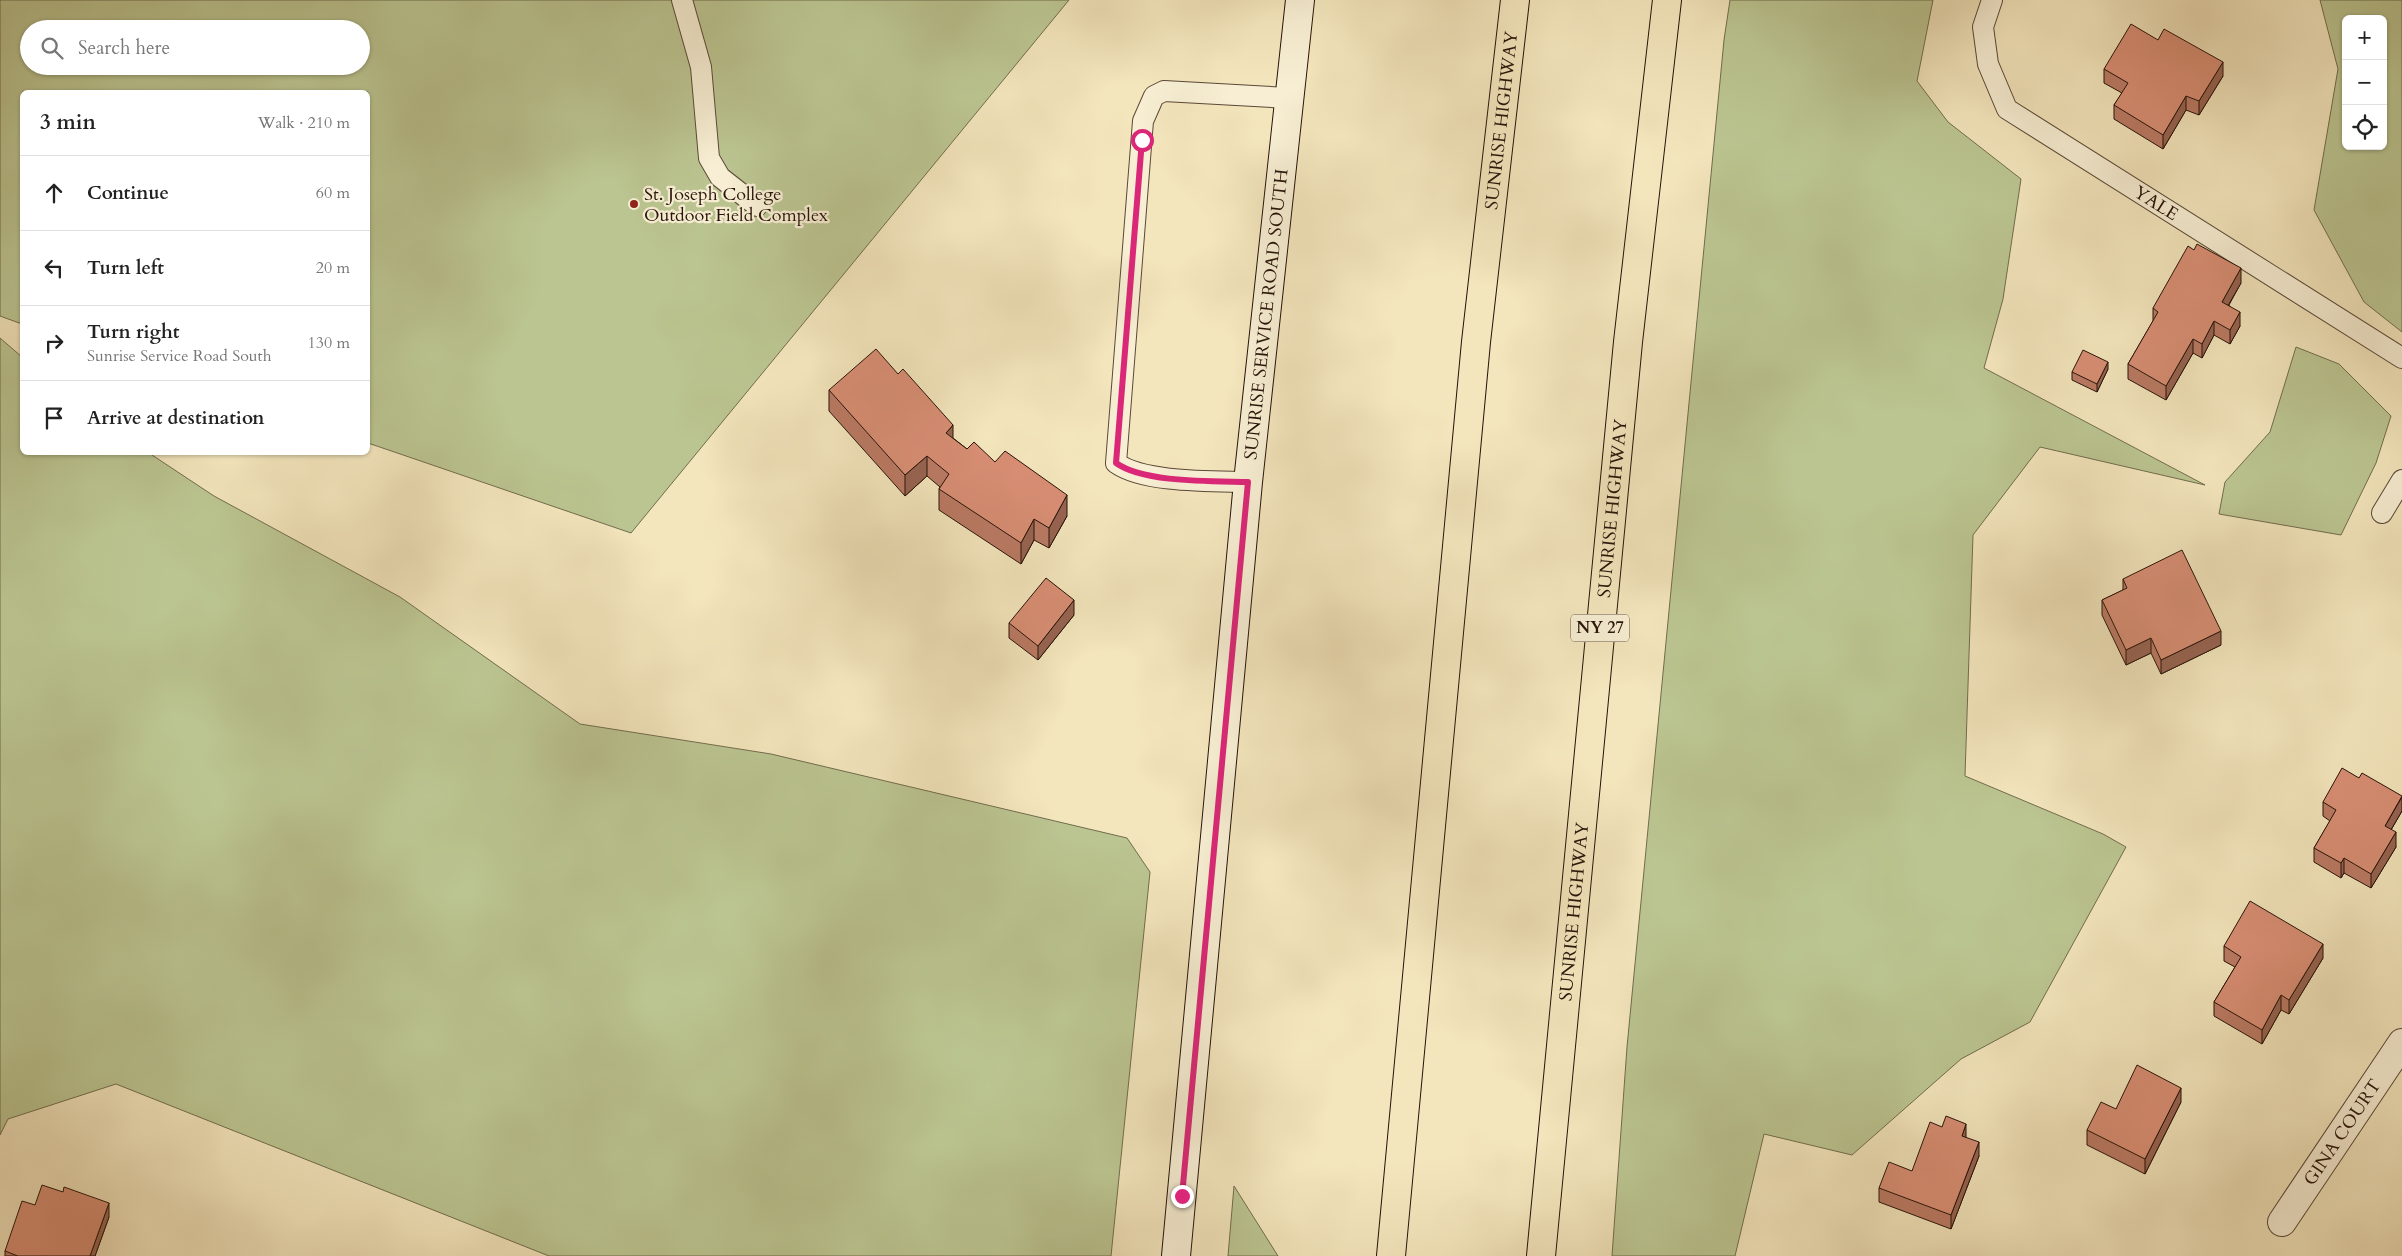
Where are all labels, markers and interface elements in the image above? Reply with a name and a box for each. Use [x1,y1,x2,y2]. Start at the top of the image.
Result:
map controls [2342,15,2387,150]
button: + [2342,15,2387,60]
search box [20,20,370,75]
street label: SUNRISE HIGHWAY [1479,29,1524,211]
icon: search [38,34,66,62]
text: Search here [78,35,170,61]
button: − [2342,60,2387,105]
button: locate [2342,105,2387,150]
text: 3 min [40,108,96,137]
text: Walk · 210 m [258,112,350,134]
route start [1131,129,1154,152]
street label: SUNRISE SERVICE ROAD SOUTH [1238,168,1294,461]
icon: ahead [40,179,68,207]
text: Continue [87,180,169,206]
street label: YALE [2129,180,2183,226]
text: 60 m [316,182,350,204]
place label: St. Joseph College Outdoor Field Complex [644,182,828,228]
marker: St. Joseph College Outdoor Field Complex [628,198,640,210]
icon: left [40,254,68,282]
text: Turn left [87,255,164,281]
text: 20 m [316,257,350,279]
text: Turn right [87,319,179,345]
icon: right [40,329,68,357]
text: 130 m [308,332,350,354]
text: Sunrise Service Road South [87,345,271,367]
icon: arrive [40,404,68,432]
text: Arrive at destination [87,405,264,431]
street label: SUNRISE HIGHWAY [1591,417,1633,599]
road number: NY 27 [1571,614,1629,641]
street label: SUNRISE HIGHWAY [1553,821,1595,1002]
street label: GINA COURT [2297,1074,2387,1190]
route end [1171,1185,1194,1208]

